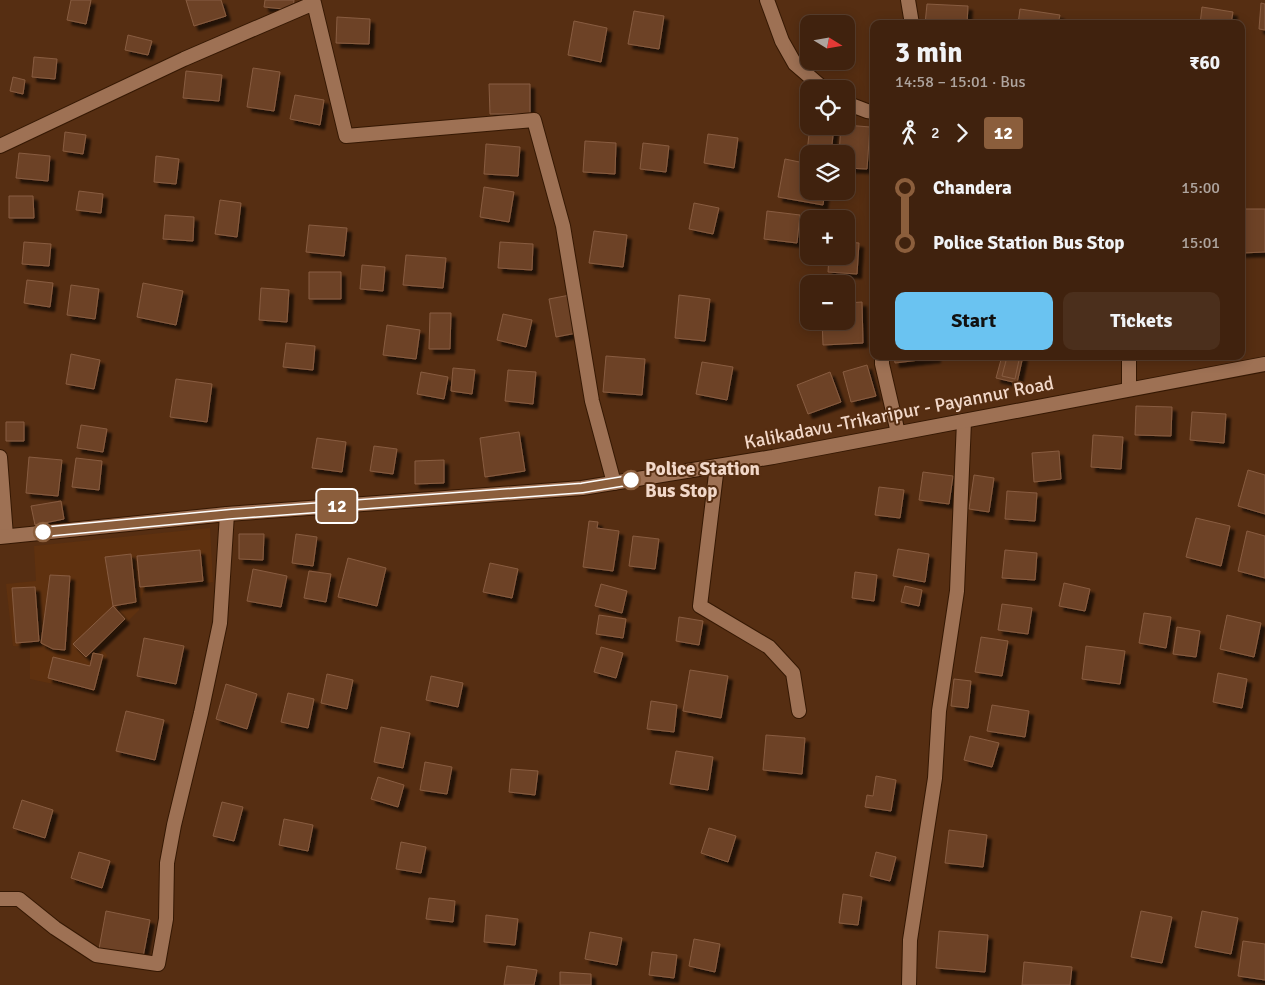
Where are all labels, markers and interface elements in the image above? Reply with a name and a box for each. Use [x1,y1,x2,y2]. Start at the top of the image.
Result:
north arrow [800,15,855,70]
map controls [800,15,855,330]
text: 3 min [895,36,963,70]
text: ₹60 [1189,51,1220,75]
text: 14:58 – 15:01 · Bus [895,72,1026,92]
button: locate [800,80,855,135]
icon: walk [895,119,923,147]
icon: forward [948,119,976,147]
text: 12 [994,122,1013,144]
text: 2 [931,123,940,143]
button: layers [800,145,855,200]
text: Chandera [933,176,1012,200]
text: 15:00 [1181,178,1220,198]
button: + [800,210,855,265]
text: Police Station Bus Stop [933,231,1125,255]
text: 15:01 [1181,233,1220,253]
button: − [800,275,855,330]
button: Start [895,292,1053,350]
button: Tickets [1063,292,1220,350]
street label: Kalikadavu -Trikaripur - Payannur Road [742,371,1056,455]
place label: Police Station Bus Stop [645,457,760,503]
marker: Police Station Bus Stop [621,470,641,490]
line badge: 12 [314,490,360,522]
text: 12 [327,495,347,517]
unlabelled marker [33,522,53,542]

